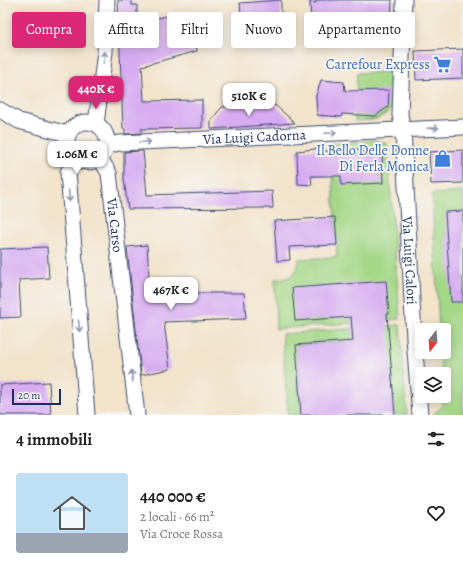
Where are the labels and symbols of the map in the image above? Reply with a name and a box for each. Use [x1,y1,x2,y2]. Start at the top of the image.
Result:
one-way arrow [101,51,108,64]
supermarket icon: Carrefour Express [433,54,453,74]
place label: Carrefour Express [326,55,430,74]
pin: 440K € [63,76,129,110]
pin: 510K € [216,83,282,117]
one-way arrow [426,124,439,132]
street label: Via Luigi Cadorna [202,125,307,149]
one-way arrow [324,129,337,136]
one-way arrow [138,138,151,146]
pin: 1.06M € [40,141,114,175]
place label: Il Bello Delle Donne Di Ferla Monica [316,141,429,176]
shop icon: Il Bello Delle Donne Di Ferla Monica [432,148,452,168]
one-way arrow [66,189,73,202]
street label: Via Carso [102,196,128,253]
street label: Via Luigi Calori [398,215,422,305]
pin: 467K € [138,277,204,311]
one-way arrow [76,319,83,332]
north arrow [415,323,451,359]
one-way arrow [128,370,136,383]
scale bar [12,387,61,406]

